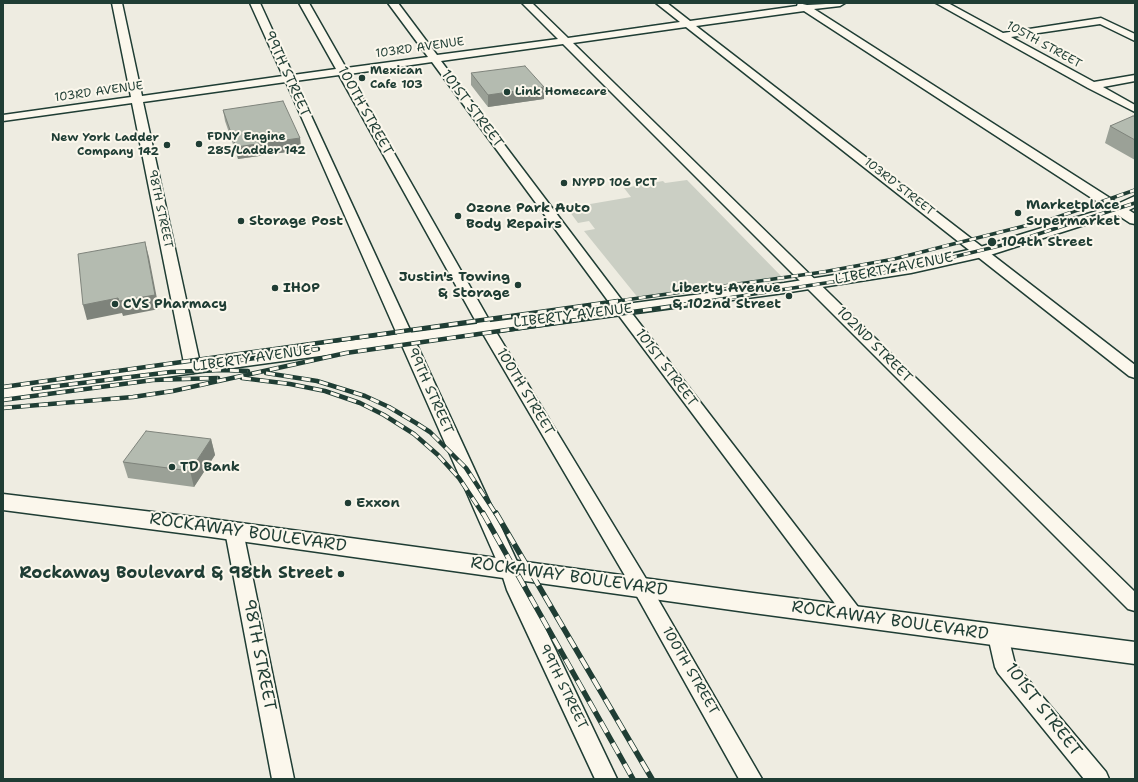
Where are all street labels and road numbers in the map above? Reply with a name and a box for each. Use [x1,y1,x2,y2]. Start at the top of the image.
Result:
street label: 105TH STREET [1004,18,1084,72]
street label: 99TH STREET [260,28,314,120]
street label: 103RD AVENUE [375,35,465,61]
street label: 100TH STREET [334,64,396,158]
street label: 101ST STREET [437,67,507,151]
street label: 103RD AVENUE [54,79,144,105]
street label: 103RD STREET [861,155,937,219]
street label: 98TH STREET [145,168,175,250]
street label: LIBERTY AVENUE [834,249,954,289]
street label: LIBERTY AVENUE [512,300,634,332]
street label: 102ND STREET [833,304,915,386]
street label: 101ST STREET [631,326,701,410]
street label: LIBERTY AVENUE [191,342,313,376]
street label: 99TH STREET [403,345,457,437]
street label: 100TH STREET [492,345,558,439]
street label: ROCKAWAY BOULEVARD [148,509,348,557]
street label: ROCKAWAY BOULEVARD [469,553,669,601]
street label: ROCKAWAY BOULEVARD [790,597,990,645]
street label: 98TH STREET [238,598,280,712]
street label: 100TH STREET [658,624,722,718]
street label: 99TH STREET [535,642,591,732]
street label: 101ST STREET [1000,659,1086,761]

